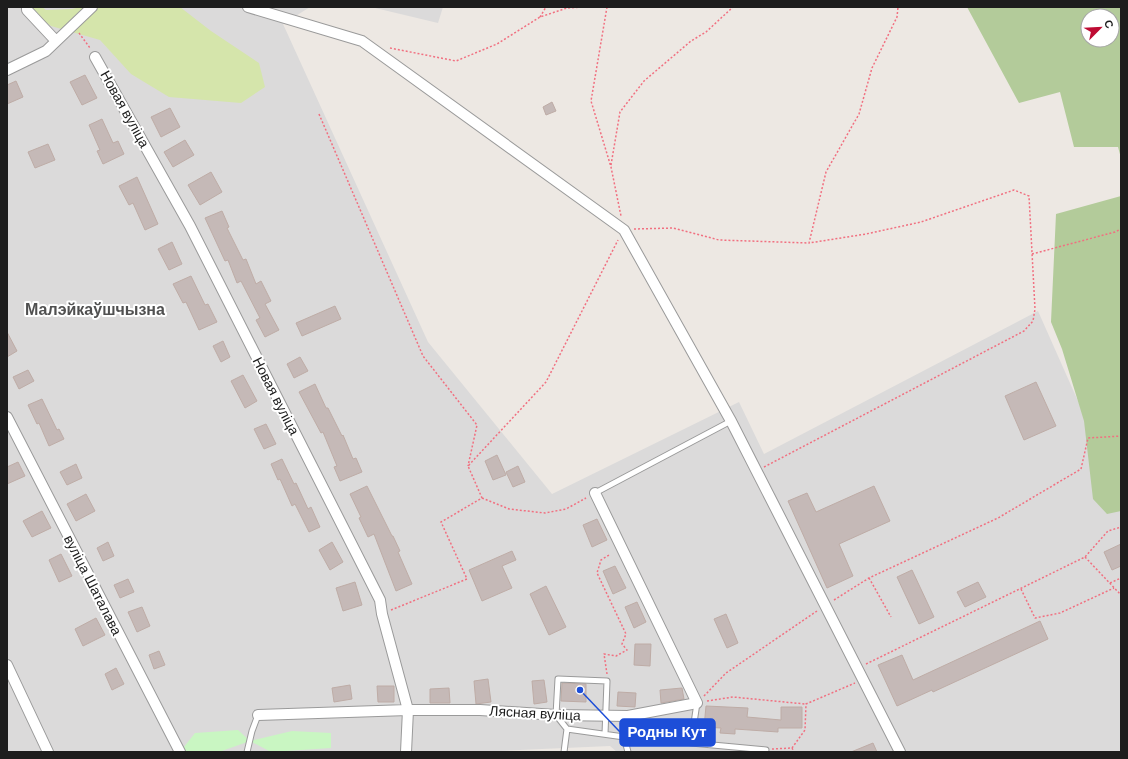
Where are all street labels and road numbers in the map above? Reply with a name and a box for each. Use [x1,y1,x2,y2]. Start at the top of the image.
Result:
street label: Новая вуліца [97,68,153,150]
street label: Новая вуліца [249,354,303,438]
street label: вуліца Шаталава [61,532,125,638]
street label: Лясная вуліца [489,703,581,723]

